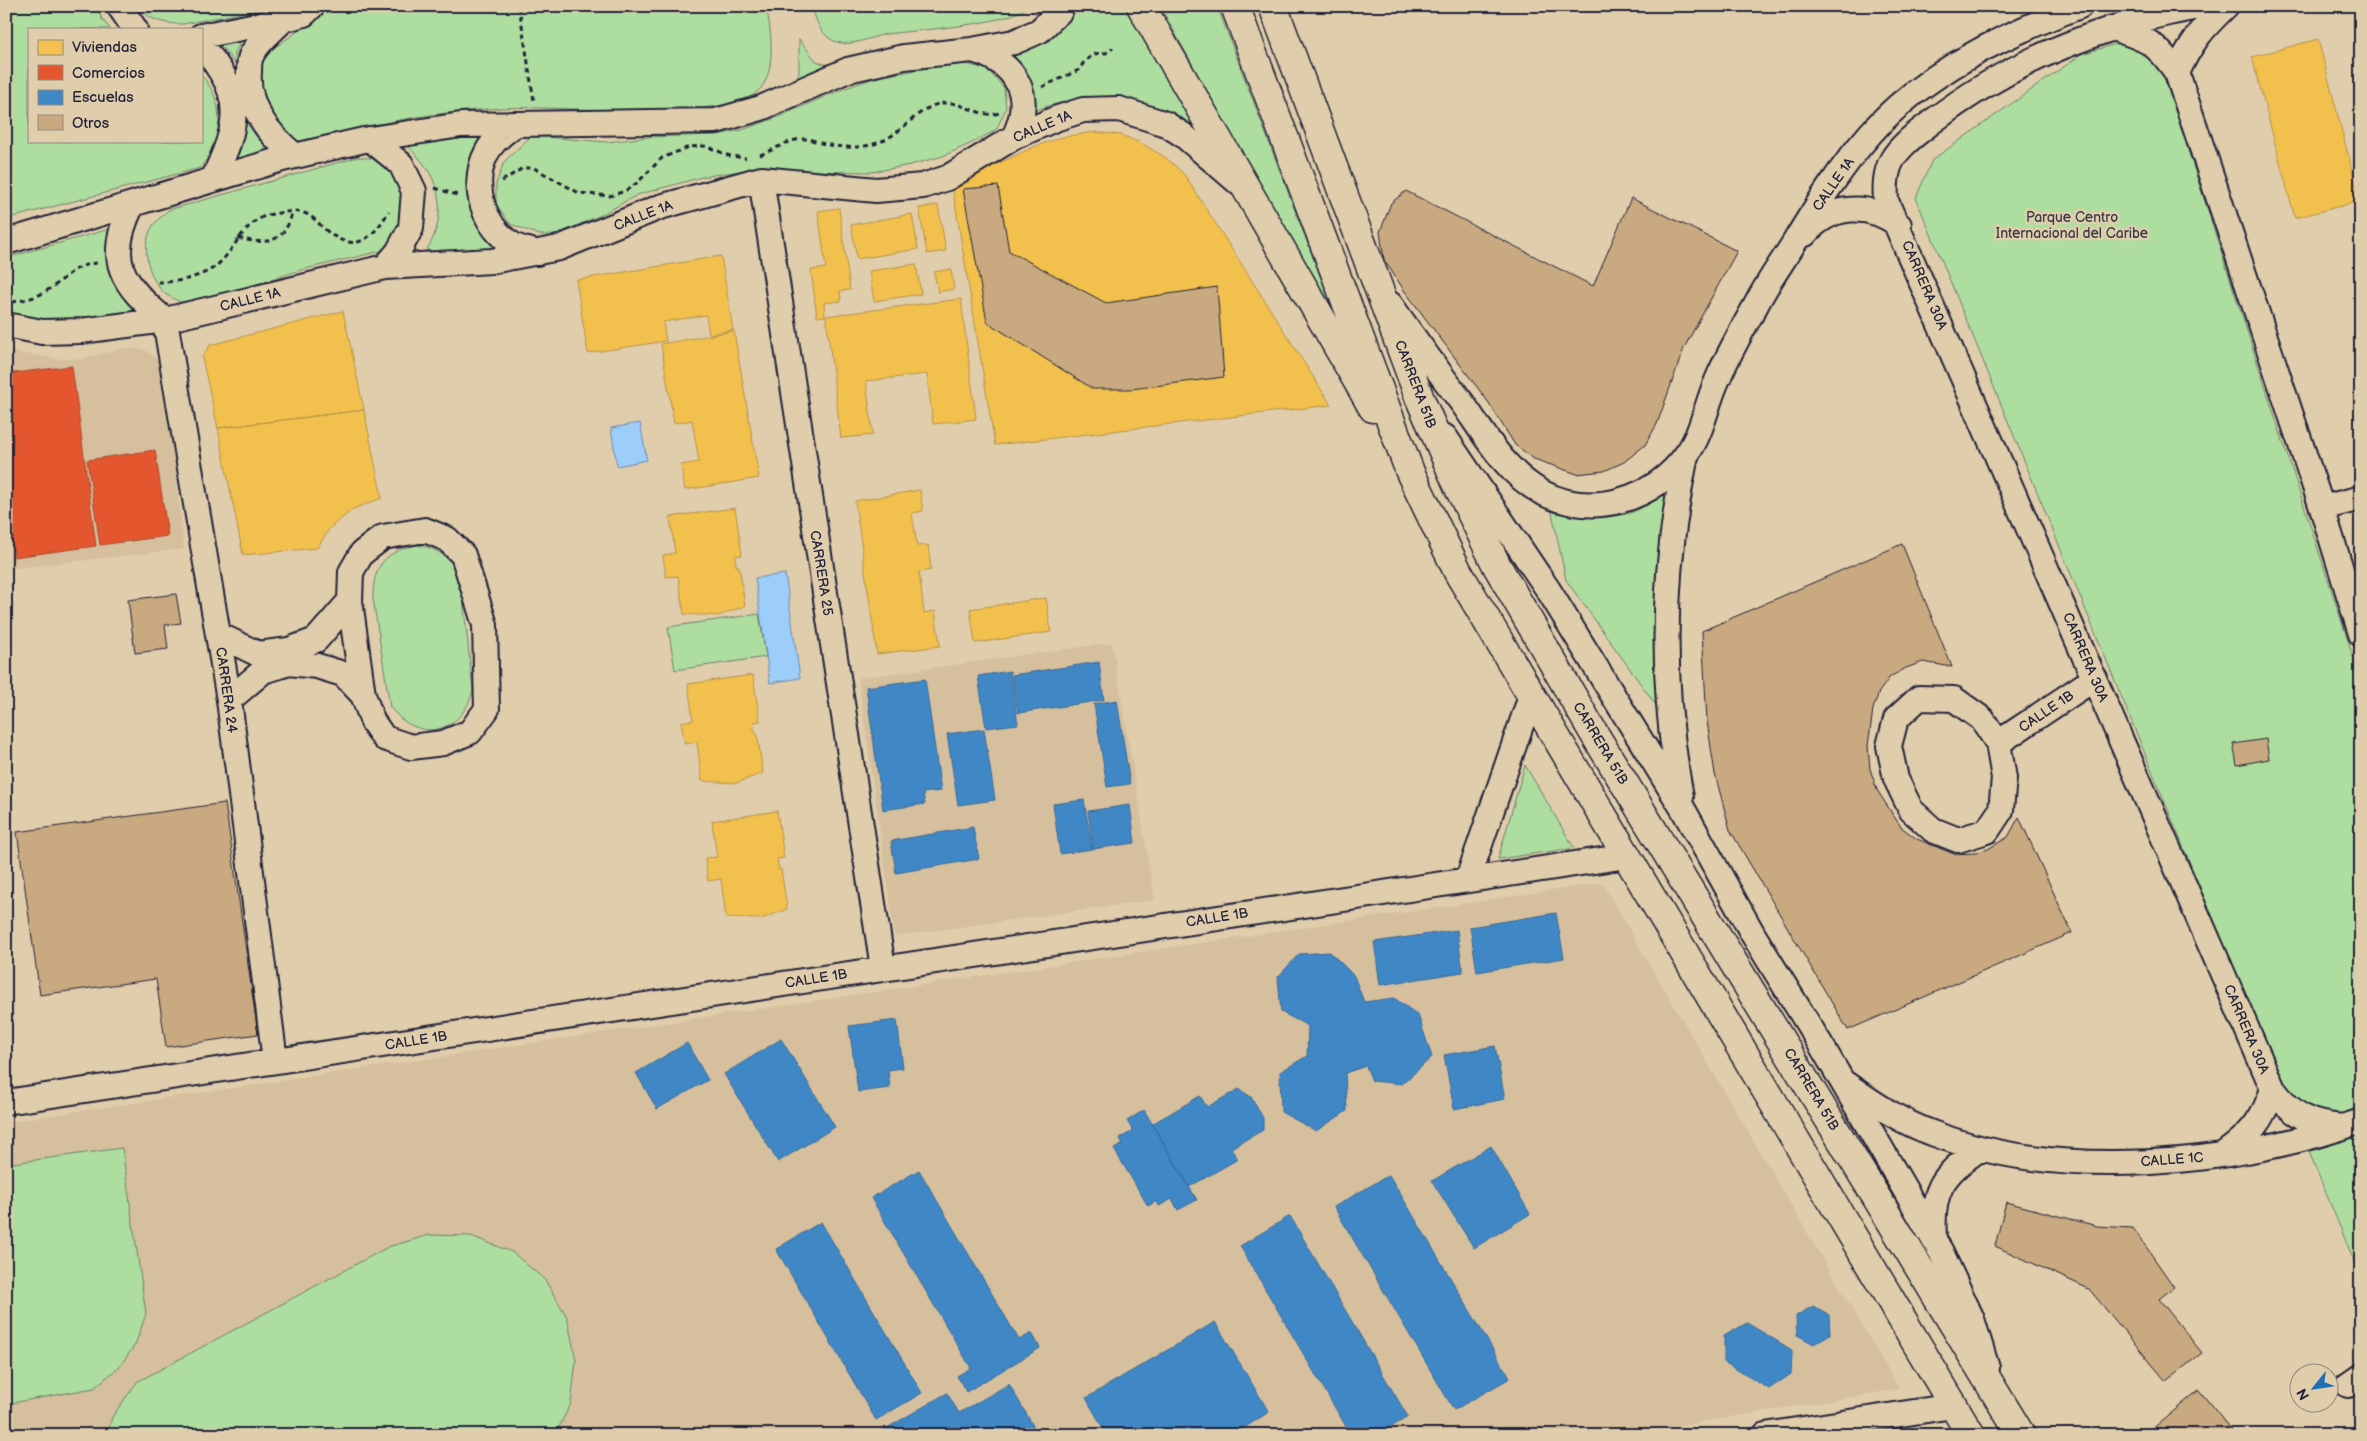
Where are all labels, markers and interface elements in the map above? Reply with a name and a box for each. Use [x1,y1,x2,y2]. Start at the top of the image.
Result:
legend [28,28,202,142]
text: Viviendas [72,38,137,57]
text: Comercios [72,64,146,83]
text: Escuelas [72,88,134,107]
street label: CALLE 1A [1011,106,1074,146]
text: Otros [72,114,110,133]
street label: CALLE 1A [1809,154,1858,214]
street label: CALLE 1A [611,196,675,234]
park label: Parque Centro Internacional del Caribe [1996,209,2148,242]
street label: CARRERA 30A [1898,238,1951,333]
street label: CALLE 1A [218,284,282,315]
street label: CARRERA 51B [1391,338,1440,431]
street label: CARRERA 25 [806,529,837,617]
street label: CARRERA 30A [2059,610,2112,705]
street label: CARRERA 24 [212,646,241,735]
street label: CALLE 1B [2016,687,2077,736]
street label: CARRERA 51B [1569,699,1632,788]
street label: CALLE 1B [1185,904,1250,931]
street label: CALLE 1B [784,965,849,992]
street label: CARRERA 30A [2220,982,2273,1077]
street label: CALLE 1B [384,1027,449,1054]
street label: CARRERA 51B [1780,1045,1843,1134]
street label: CALLE 1C [2140,1149,2204,1170]
north arrow [2290,1364,2340,1414]
text: N [2293,1385,2313,1403]

